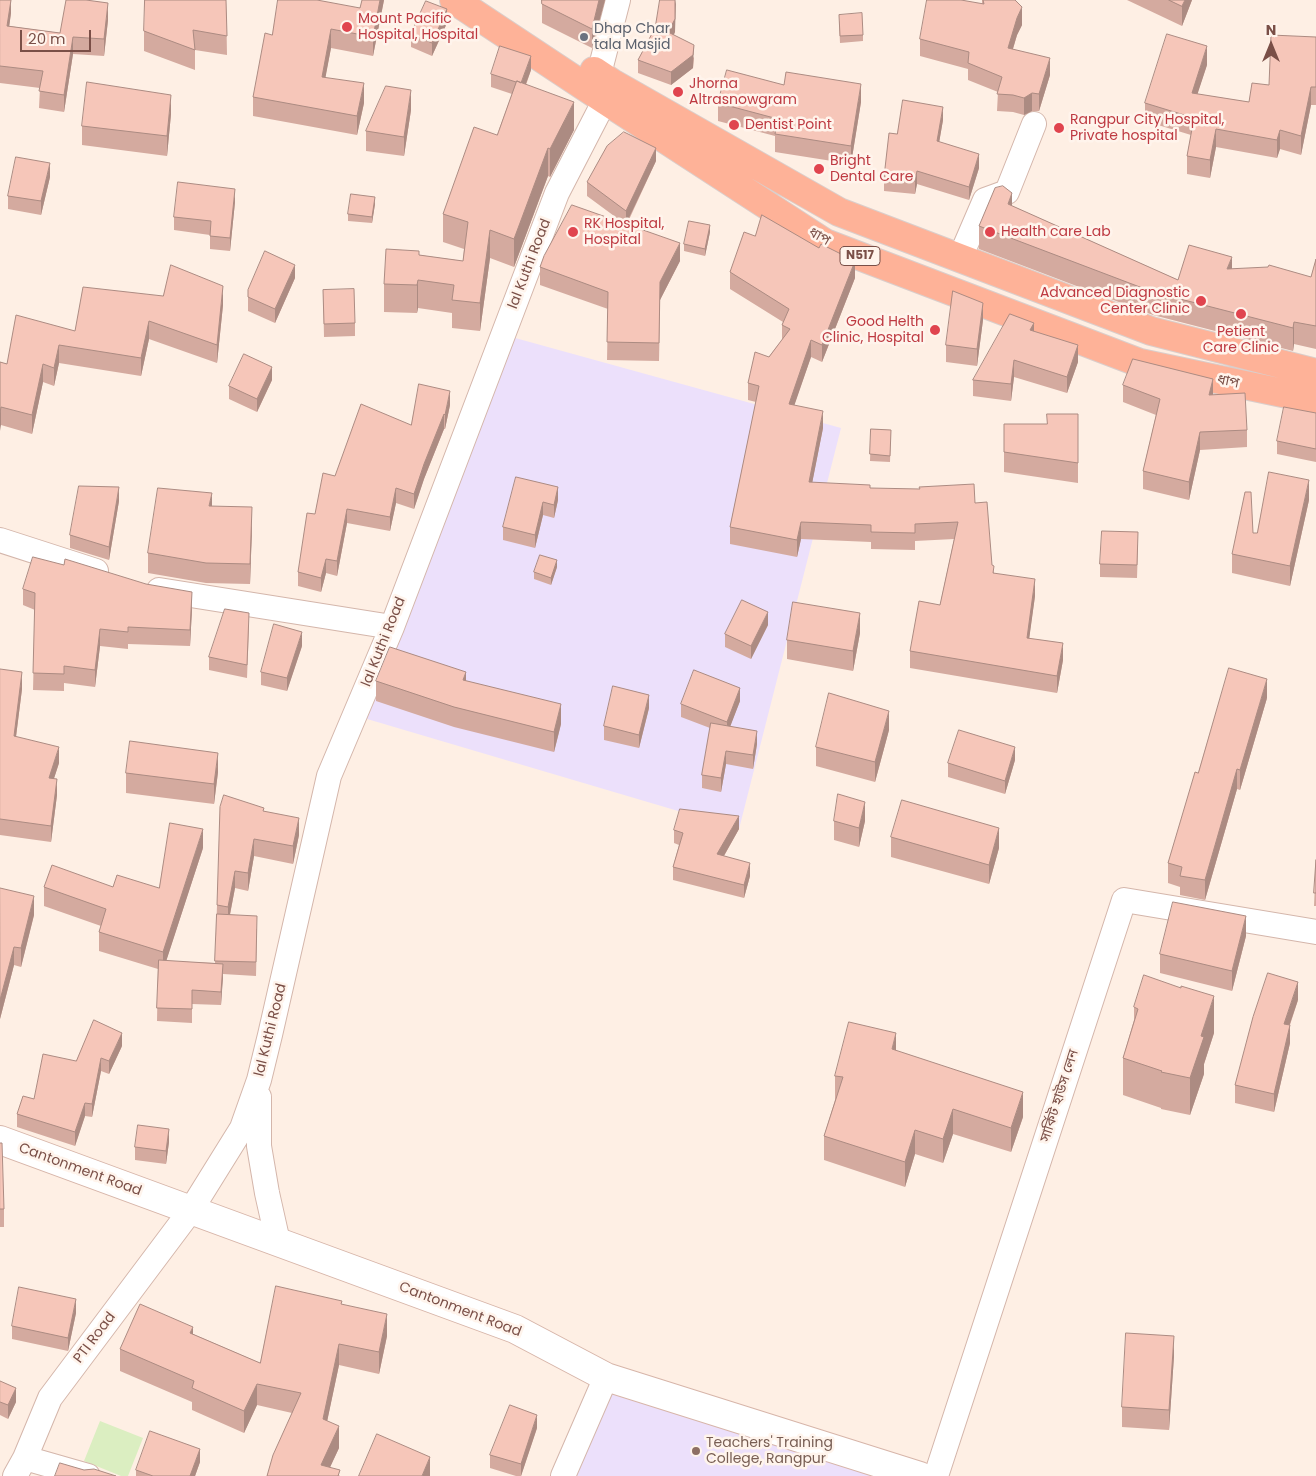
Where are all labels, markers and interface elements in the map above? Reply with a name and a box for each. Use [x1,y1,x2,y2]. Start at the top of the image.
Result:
place label: Mount Pacific Hospital, Hospital [358,11,478,44]
scale bar [22,20,94,52]
marker: Mount Pacific Hospital, Hospital [340,20,354,34]
north arrow [1246,20,1296,70]
text: N [1266,20,1276,40]
place label: Dhap Char tala Masjid [594,21,670,54]
text: 20 m [28,28,66,49]
marker: Dhap Char tala Masjid [578,31,590,43]
place label: Jhorna Altrasnowgram [689,76,797,108]
marker: Jhorna Altrasnowgram [671,85,685,99]
place label: Rangpur City Hospital, Private hospital [1070,112,1224,144]
place label: Dentist Point [745,117,832,133]
marker: Dentist Point [727,118,741,132]
marker: Rangpur City Hospital, Private hospital [1052,121,1066,135]
place label: Bright Dental Care [830,153,913,186]
marker: Bright Dental Care [812,162,826,176]
place label: RK Hospital, Hospital [584,216,664,248]
street label: lal Kuthi Road [505,217,555,311]
street label: ধাপ [805,224,833,250]
place label: Health care Lab [1001,224,1111,240]
marker: RK Hospital, Hospital [566,225,580,239]
marker: Health care Lab [983,225,997,239]
road number: N517 [840,247,880,266]
place label: Advanced Diagnostic Center Clinic [1040,285,1190,318]
marker: Advanced Diagnostic Center Clinic [1194,294,1208,308]
marker: Petient Care Clinic [1234,307,1248,321]
place label: Good Helth Clinic, Hospital [822,314,924,347]
marker: Good Helth Clinic, Hospital [928,323,942,337]
place label: Petient Care Clinic [1203,324,1279,357]
street label: ধাপ [1215,371,1241,393]
street label: lal Kuthi Road [358,595,410,689]
street label: lal Kuthi Road [251,982,291,1078]
street label: সার্কিট হাউস লেন [1037,1048,1083,1144]
street label: Cantonment Road [16,1140,144,1200]
street label: Cantonment Road [397,1279,523,1341]
street label: PTI Road [70,1309,120,1367]
place label: Teachers' Training College, Rangpur [706,1435,833,1468]
marker: Teachers' Training College, Rangpur [690,1445,702,1457]

